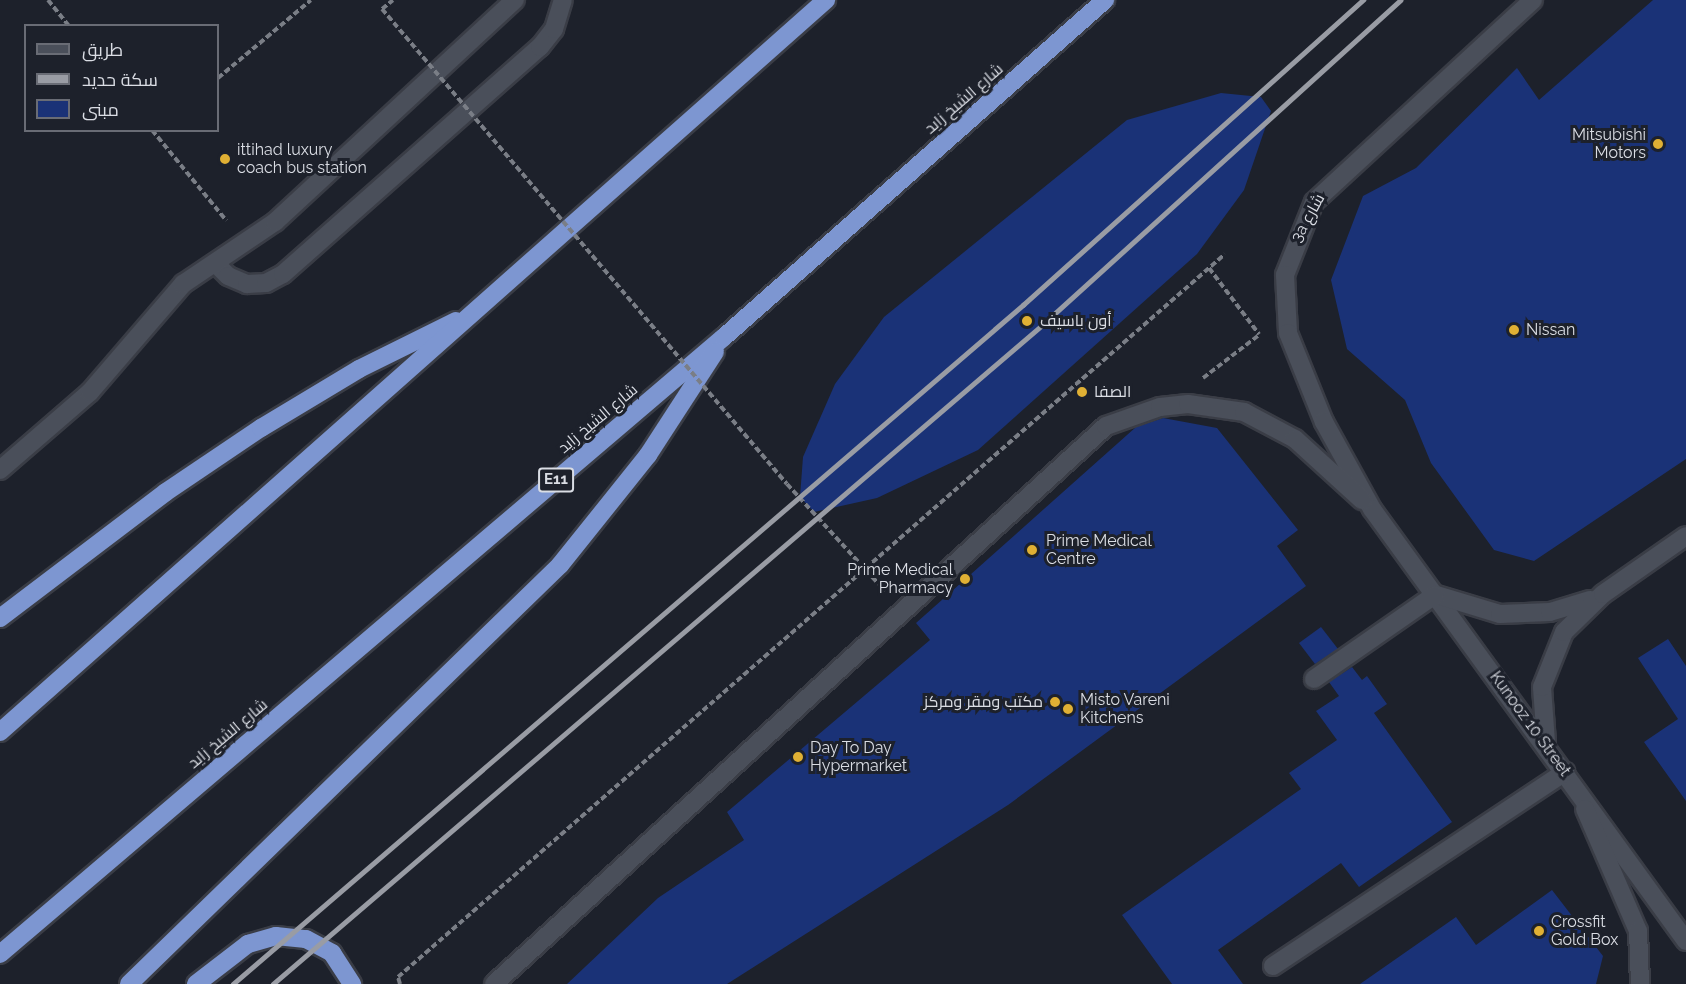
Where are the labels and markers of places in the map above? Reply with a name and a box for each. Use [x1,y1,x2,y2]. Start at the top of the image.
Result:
place label: Mitsubishi Motors [1572,125,1646,163]
marker: Mitsubishi Motors [1651,137,1665,151]
place label: ittihad luxury coach bus station [237,140,367,178]
marker: ittihad luxury coach bus station [218,152,232,166]
place label: أون باسيف [1040,311,1112,331]
marker: أون باسيف [1018,312,1036,330]
place label: Nissan [1526,320,1575,340]
marker: Nissan [1507,323,1521,337]
place label: الصفا [1094,382,1131,402]
marker: الصفا [1075,385,1089,399]
place label: Prime Medical Centre [1046,531,1152,569]
marker: Prime Medical Centre [1023,541,1041,559]
place label: Prime Medical Pharmacy [847,560,953,598]
marker: Prime Medical Pharmacy [958,572,972,586]
place label: Misto Vareni Kitchens [1080,690,1170,728]
place label: مكتب ومقر ومركز [924,692,1043,712]
marker: مكتب ومقر ومركز [1048,695,1062,709]
marker: Misto Vareni Kitchens [1061,702,1075,716]
place label: Day To Day Hypermarket [810,738,907,776]
marker: Day To Day Hypermarket [791,750,805,764]
place label: Crossfit Gold Box [1551,912,1618,950]
marker: Crossfit Gold Box [1532,924,1546,938]

